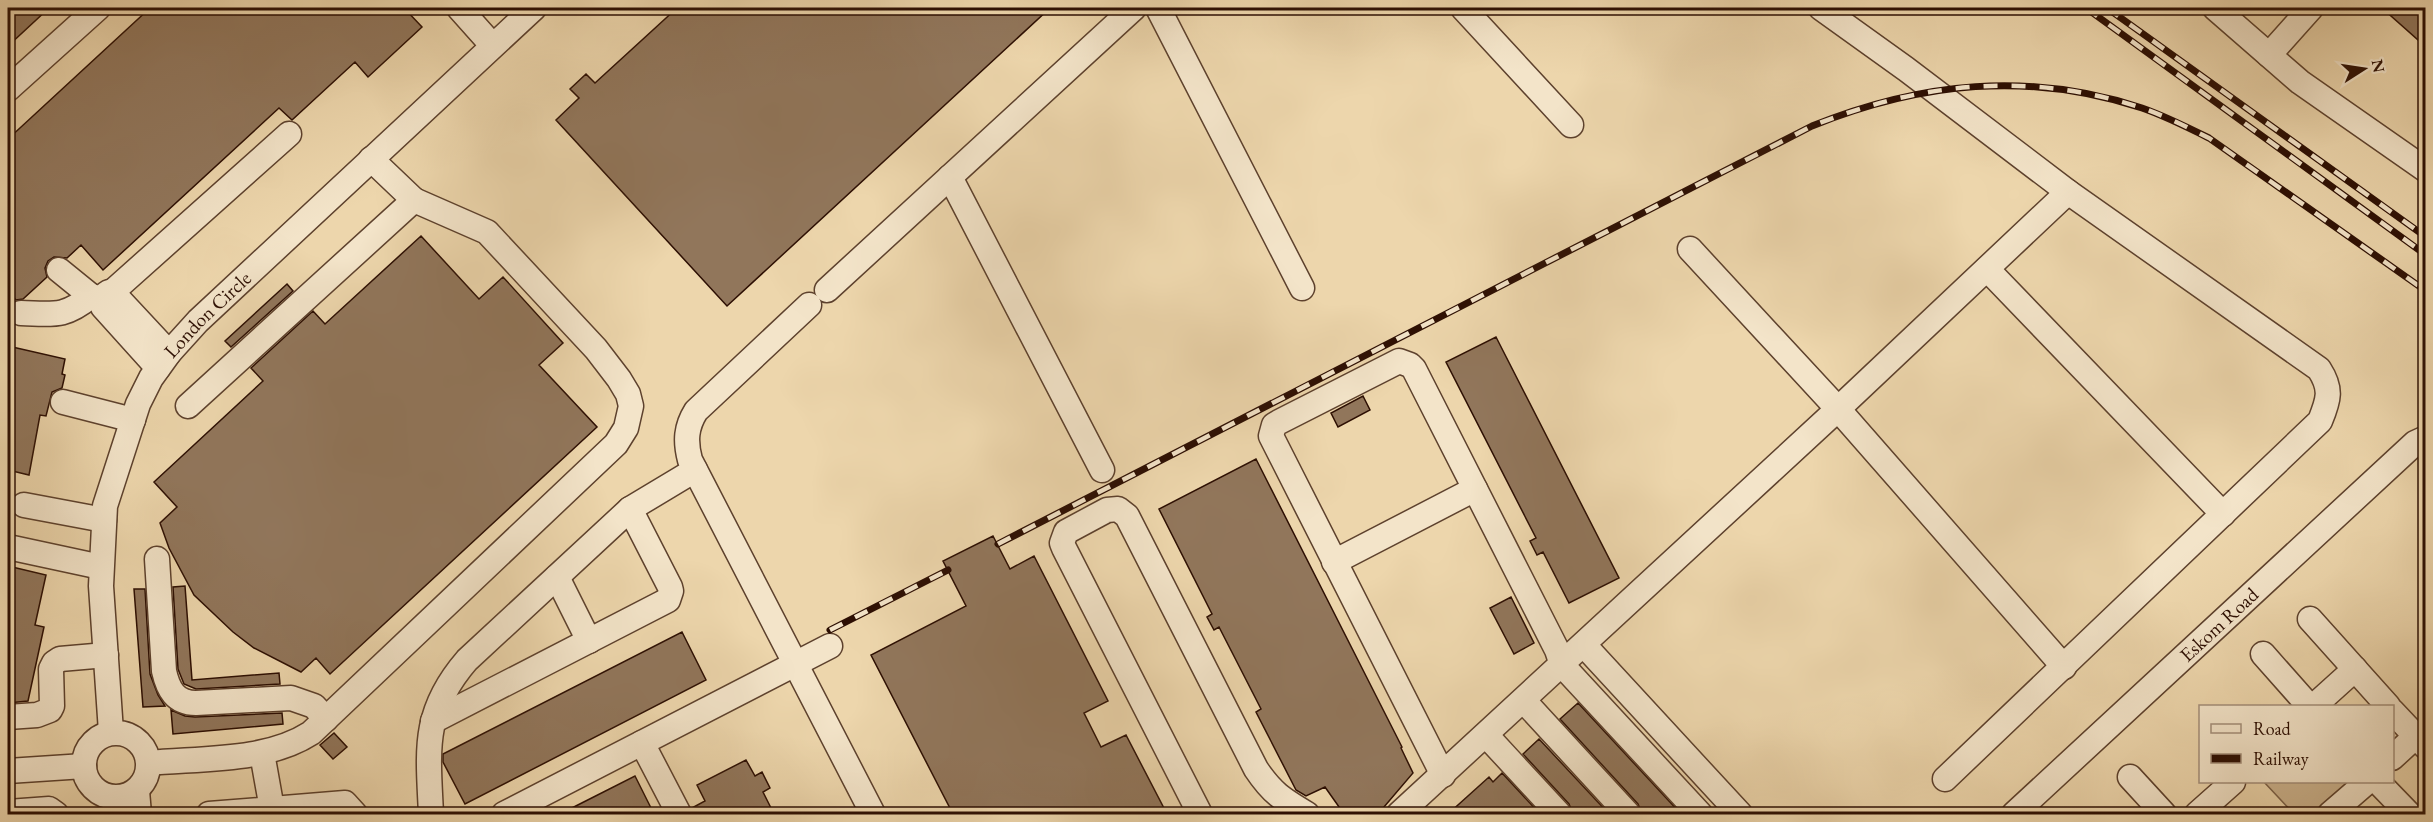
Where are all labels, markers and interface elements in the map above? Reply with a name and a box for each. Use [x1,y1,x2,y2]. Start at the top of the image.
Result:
north arrow [2334,39,2394,99]
text: N [2367,57,2390,75]
street label: London Circle [158,265,257,363]
street label: Eskom Road [2174,581,2264,668]
legend [2199,705,2394,783]
text: Road [2253,717,2292,740]
text: Railway [2253,747,2309,770]

